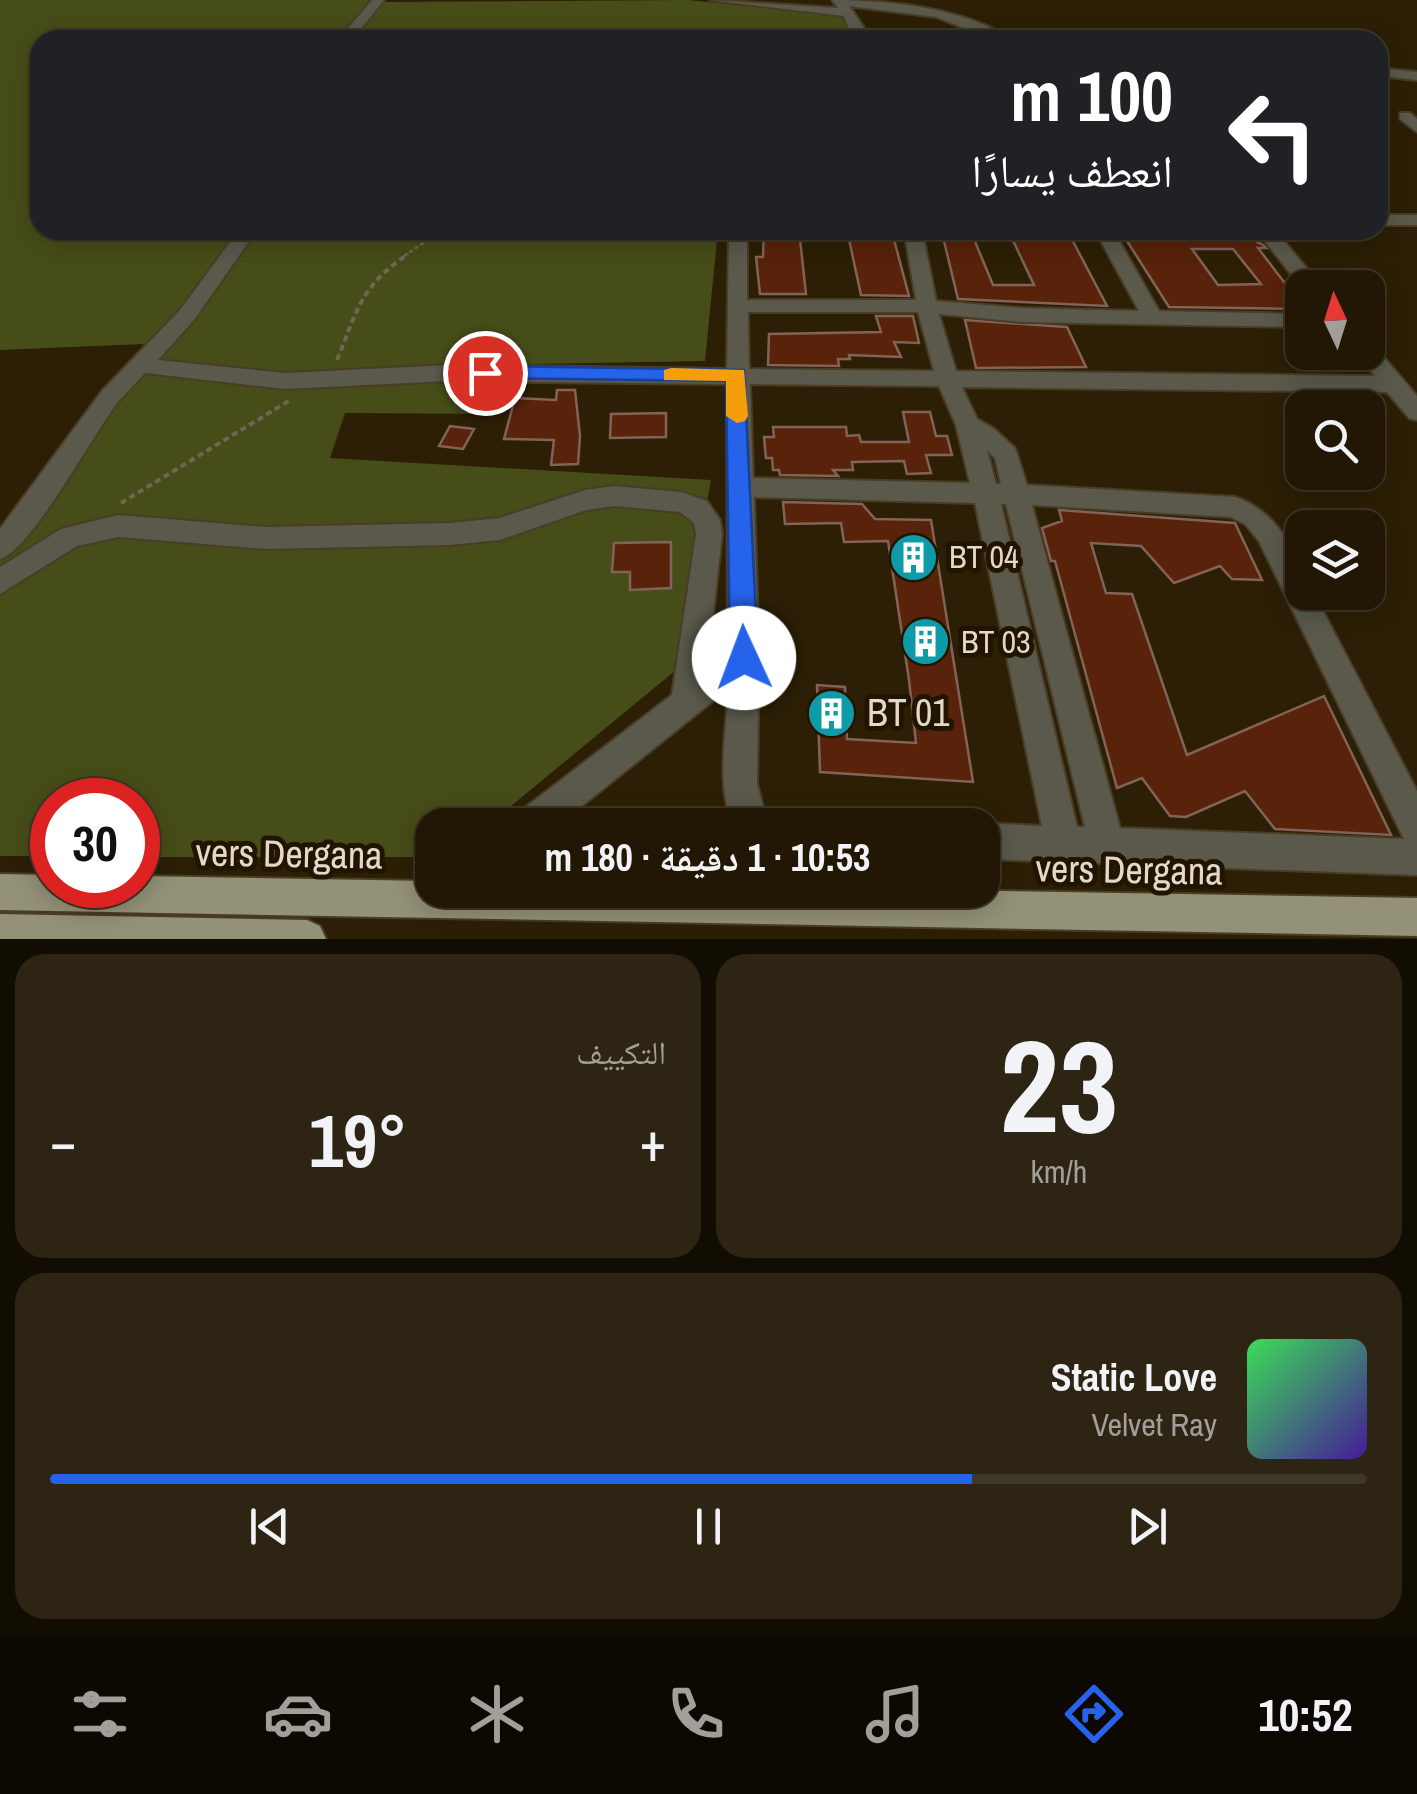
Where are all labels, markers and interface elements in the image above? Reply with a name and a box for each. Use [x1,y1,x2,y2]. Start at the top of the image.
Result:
text: 100 m [1010,49,1173,143]
icon: left [1208,70,1338,200]
text: انعطف يسارًا [971,140,1173,201]
north arrow [1285,270,1385,370]
map controls [1285,270,1385,610]
pin [443,331,528,416]
icon: arrive [458,346,513,401]
button: search [1285,390,1385,490]
button: layers [1285,510,1385,610]
building icon: BT 04 [888,531,940,583]
place label: BT 04 [949,535,1019,578]
position arrow [692,606,796,710]
building icon: BT 03 [900,616,952,668]
place label: BT 03 [961,620,1031,663]
building icon: BT 01 [806,687,858,739]
place label: BT 01 [867,687,950,738]
speed limit sign: 30 [30,778,160,908]
street label: vers Dergana [195,826,383,881]
text: 10:53 · 1 دقيقة · 180 m [545,832,870,883]
street label: vers Dergana [1035,842,1223,897]
text: 23 [1000,997,1118,1173]
text: التكييف [576,1031,666,1074]
text: 19° [309,1089,407,1190]
text: − [50,1104,76,1178]
text: + [640,1104,666,1178]
text: km/h [1031,1150,1087,1193]
text: Static Love [1051,1352,1217,1403]
text: Velvet Ray [1092,1403,1217,1446]
icon: previous [242,1499,297,1554]
icon: pause [681,1499,736,1554]
icon: next [1120,1499,1175,1554]
icon: filters [65,1679,135,1749]
icon: car [263,1679,333,1749]
icon: climate [462,1679,532,1749]
icon: phone [661,1679,731,1749]
icon: music [860,1679,930,1749]
icon: directions [1059,1679,1129,1749]
text: 10:52 [1258,1684,1353,1745]

